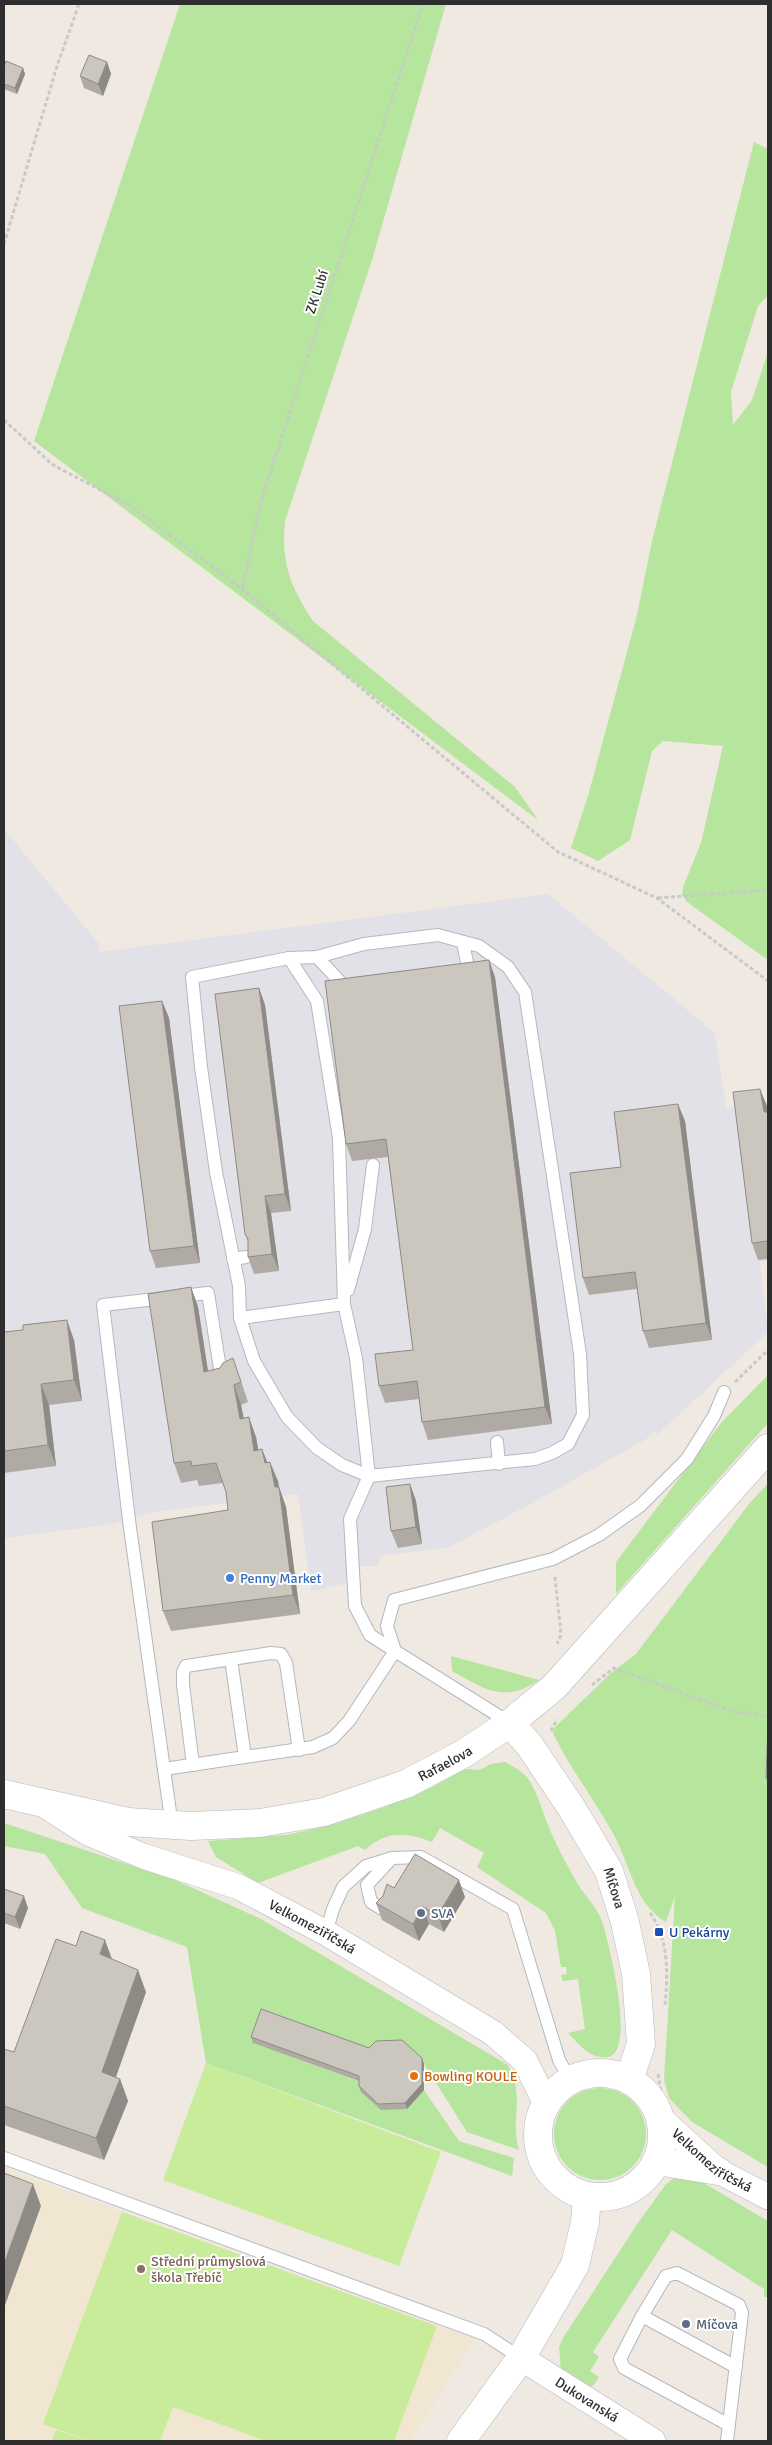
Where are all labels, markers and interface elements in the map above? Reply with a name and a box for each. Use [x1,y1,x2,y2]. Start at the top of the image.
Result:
street label: ZK Lubí [302,268,332,316]
place label: Penny Market [240,1570,322,1587]
marker: Penny Market [224,1572,236,1584]
street label: Rafaelova [415,1742,475,1785]
street label: Míčova [600,1865,629,1910]
street label: Velkomeziříčská [266,1896,359,1957]
place label: SVA [431,1905,455,1922]
marker: SVA [415,1907,427,1919]
place label: U Pekárny [669,1924,730,1941]
marker: U Pekárny [653,1926,665,1938]
place label: Bowling KOULE [424,2068,518,2085]
marker: Bowling KOULE [408,2070,420,2082]
street label: Velkomeziříčská [668,2125,755,2196]
place label: Střední průmyslová škola Třebíč [151,2253,266,2286]
marker: Střední průmyslová škola Třebíč [135,2263,147,2275]
place label: Míčova [696,2316,738,2333]
marker: Míčova [680,2318,692,2330]
street label: Dukovanská [552,2373,622,2426]

